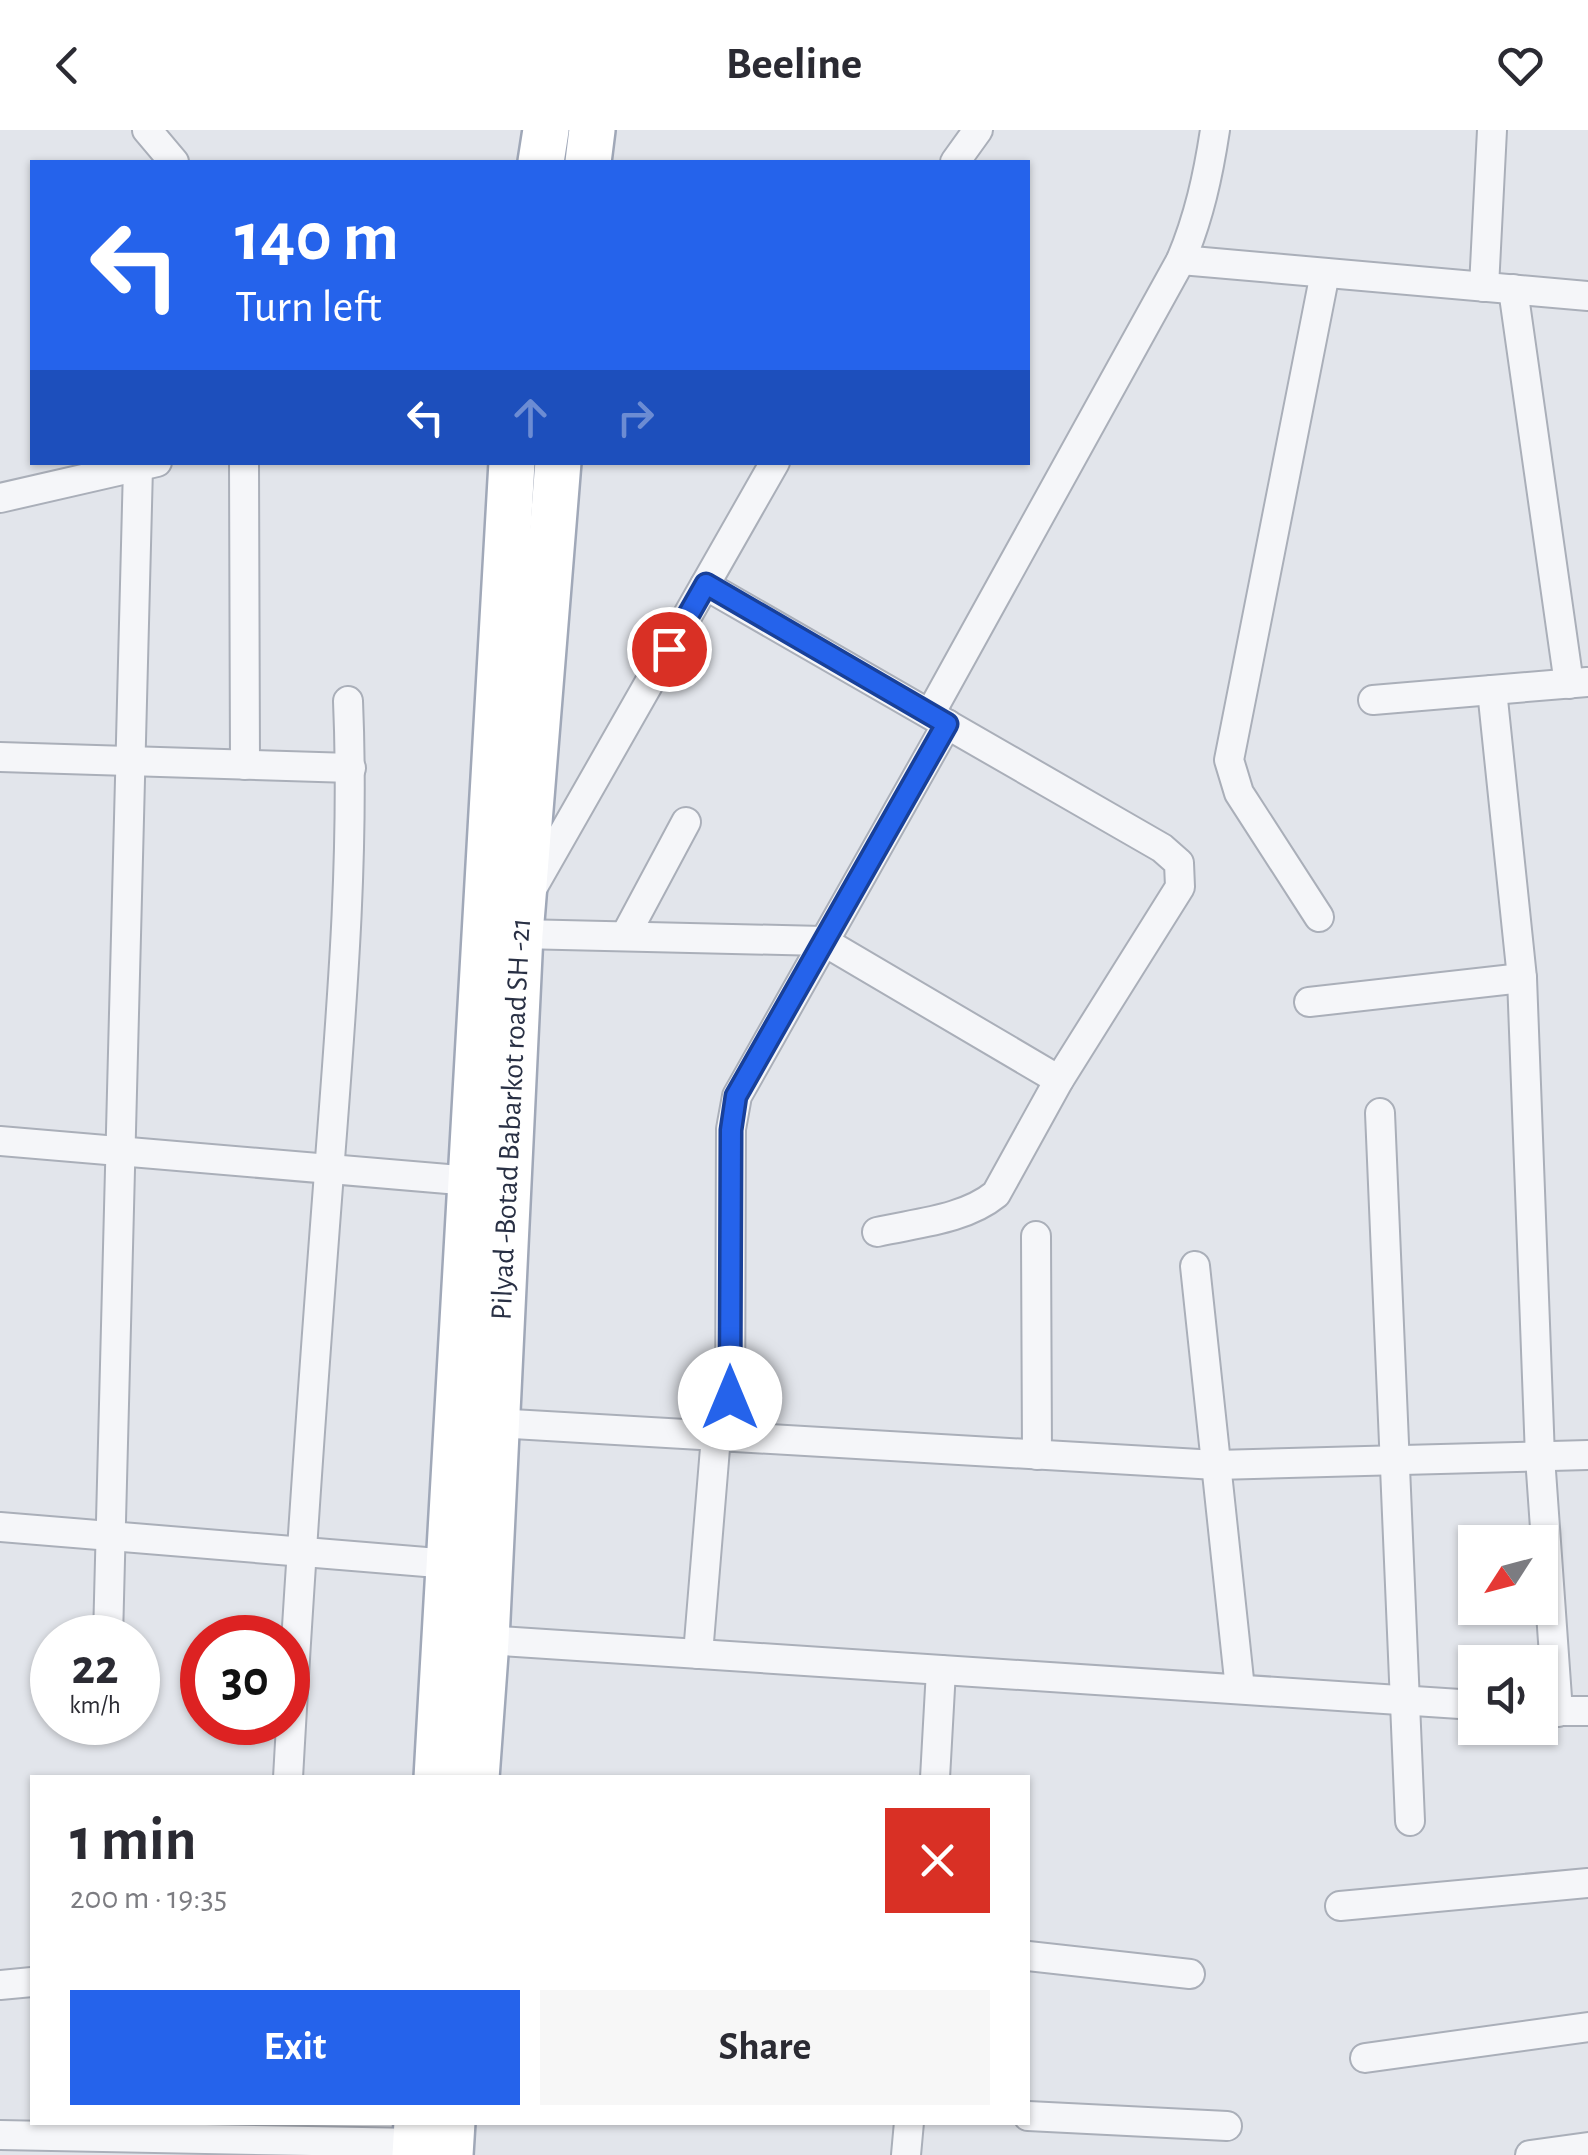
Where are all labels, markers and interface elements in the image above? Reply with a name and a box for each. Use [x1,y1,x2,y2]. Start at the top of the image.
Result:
icon: back [40,38,95,93]
icon: heart [1493,38,1548,93]
text: Beeline [726,42,862,87]
icon: left [70,200,200,330]
text: 140 m [235,203,399,273]
text: Turn left [235,285,382,330]
icon: left [398,390,453,445]
icon: ahead [503,390,558,445]
icon: right [608,390,663,445]
pin [627,607,712,692]
icon: arrive [642,622,697,677]
street label: Pilyad -Botad Babarkot road SH -21 [486,917,536,1321]
position arrow [678,1346,782,1450]
north arrow [1458,1525,1558,1625]
map controls [1458,1525,1558,1745]
speed limit sign: 30 [180,1615,310,1745]
text: 22 [71,1643,119,1693]
button: sound [1458,1645,1558,1745]
text: km/h [69,1693,121,1718]
button: close [885,1808,990,1913]
text: 1 min [70,1811,196,1871]
text: 200 m · 19:35 [70,1882,227,1914]
button: Exit [70,1990,520,2105]
button: Share [540,1990,990,2105]

